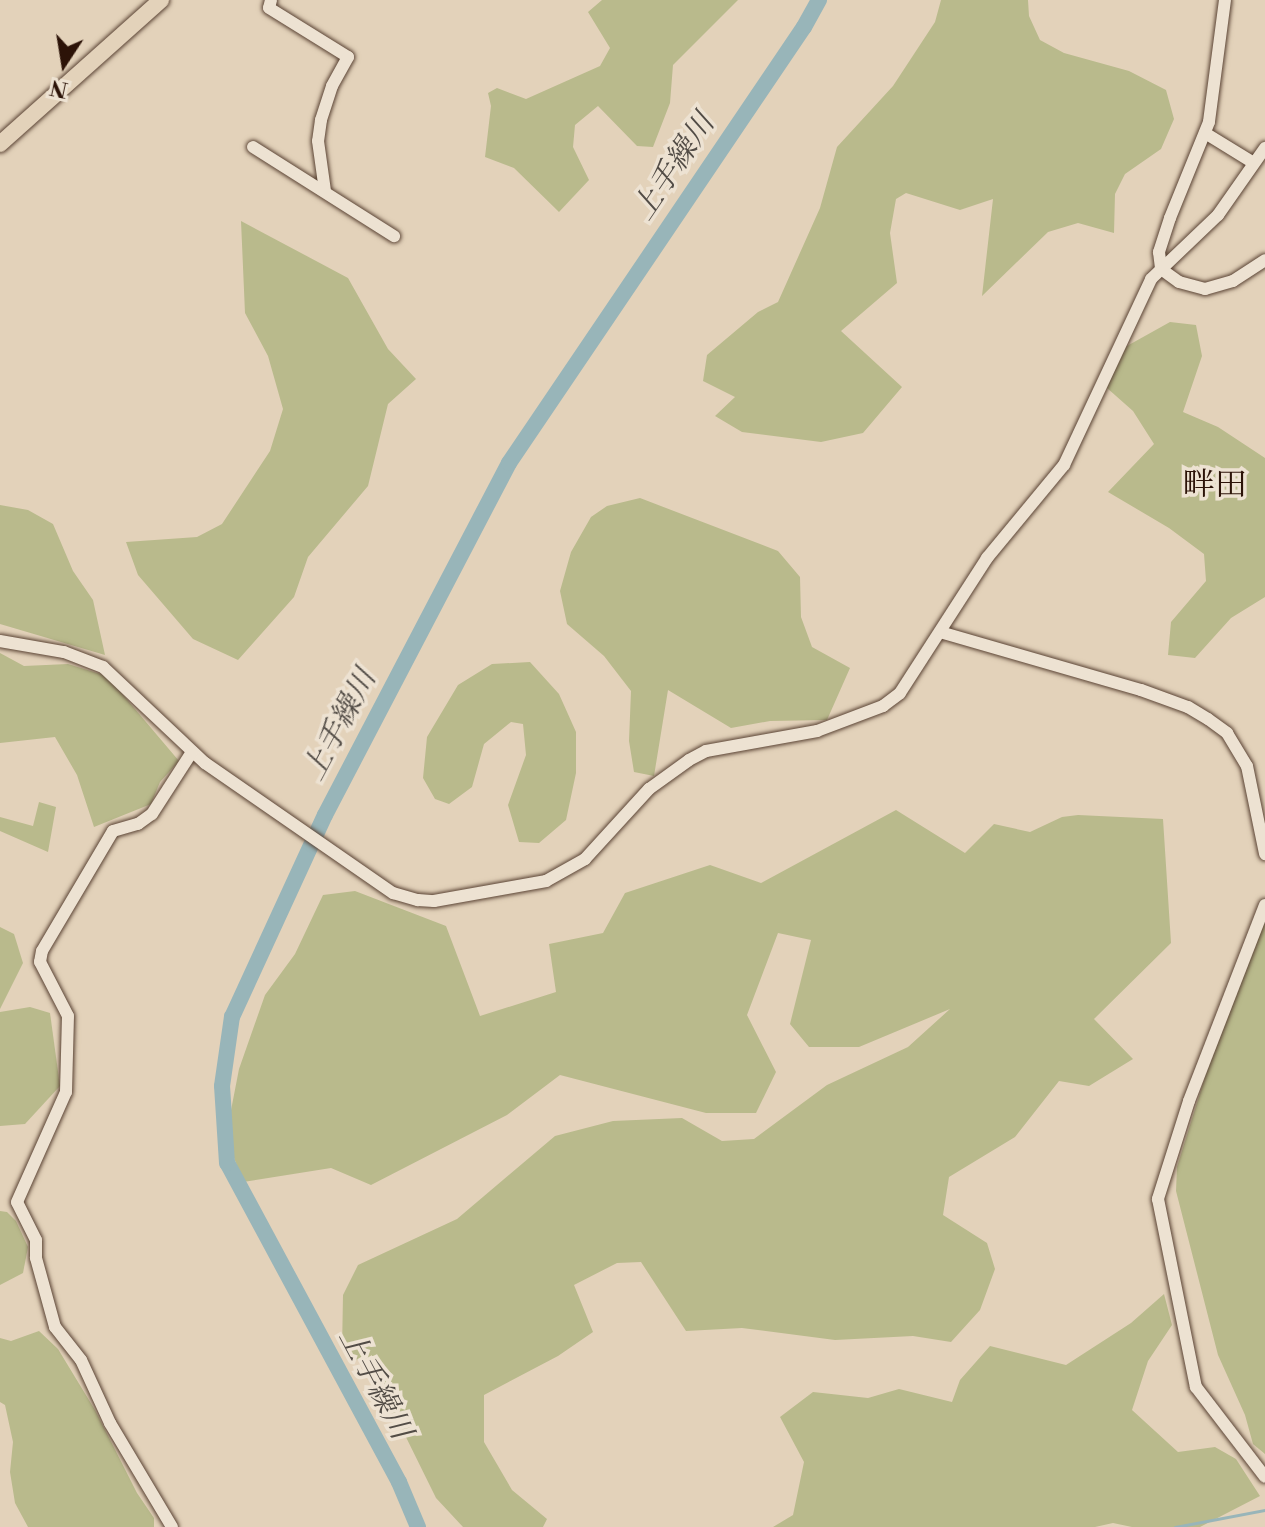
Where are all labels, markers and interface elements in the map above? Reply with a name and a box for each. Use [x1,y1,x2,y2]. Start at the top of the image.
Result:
north arrow [24,24,104,104]
text: N [48,73,70,103]
water label: 上手繰川 [626,107,722,227]
district label: 畔田 [1183,466,1247,504]
water label: 上手繰川 [296,664,384,786]
water label: 上手繰川 [331,1323,419,1445]

